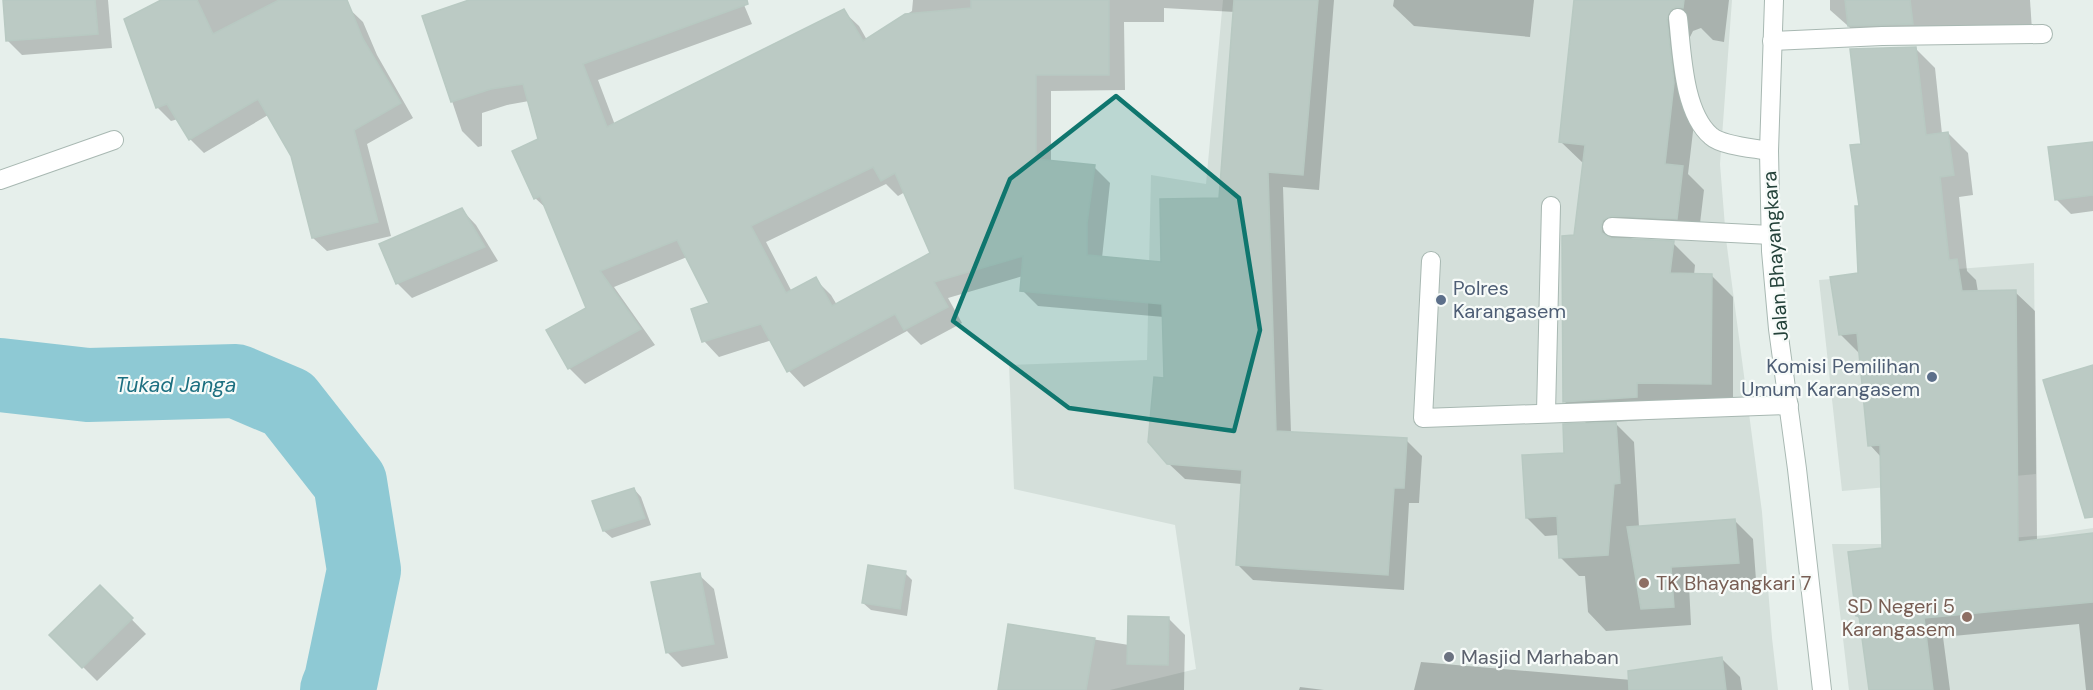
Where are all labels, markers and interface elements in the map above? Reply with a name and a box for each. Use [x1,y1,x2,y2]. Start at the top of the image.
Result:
street label: Jalan Bhayangkara [1756,170,1794,342]
place label: Polres Karangasem [1453,275,1566,324]
marker: Polres Karangasem [1434,293,1448,307]
place label: Komisi Pemilihan Umum Karangasem [1741,353,1920,402]
marker: Komisi Pemilihan Umum Karangasem [1925,370,1939,384]
water label: Tukad Janga [116,371,236,399]
place label: TK Bhayangkari 7 [1656,570,1811,596]
marker: TK Bhayangkari 7 [1637,576,1651,590]
place label: SD Negeri 5 Karangasem [1842,593,1955,642]
marker: SD Negeri 5 Karangasem [1960,610,1974,624]
place label: Masjid Marhaban [1461,644,1619,670]
marker: Masjid Marhaban [1442,650,1456,664]

